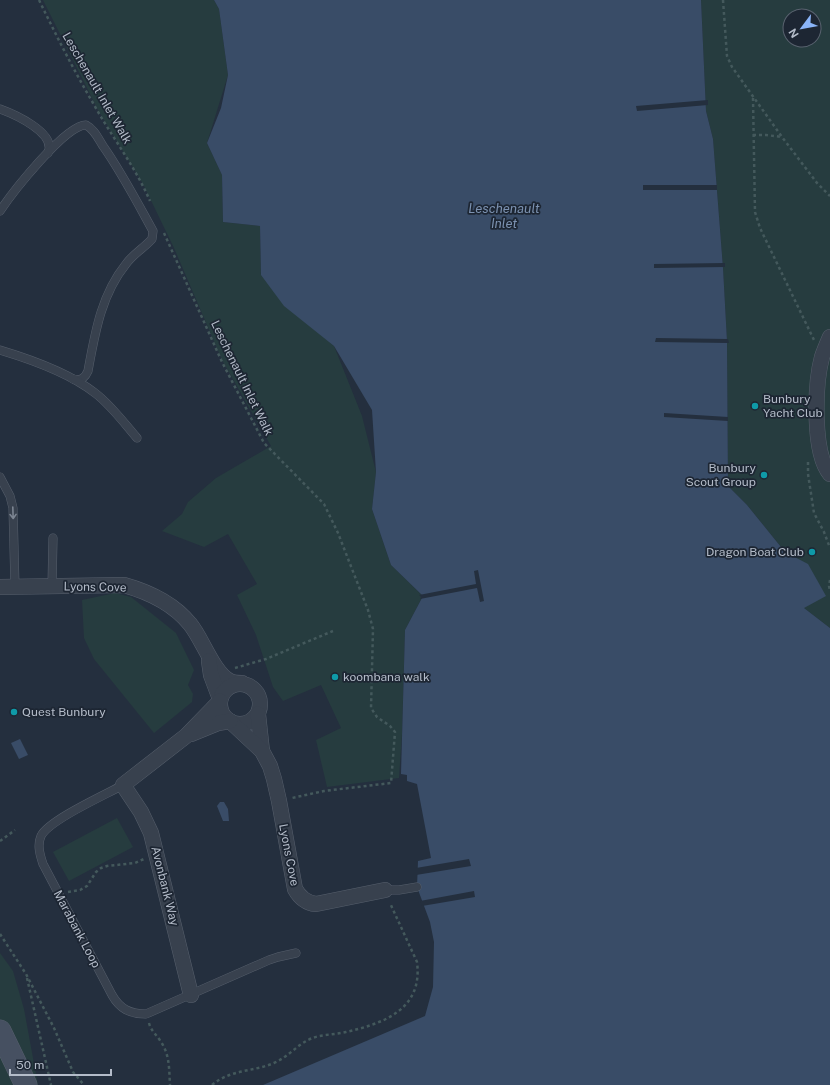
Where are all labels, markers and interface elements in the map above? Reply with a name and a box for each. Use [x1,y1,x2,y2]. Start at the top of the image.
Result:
north arrow [782,8,822,48]
text: N [786,26,801,40]
street label: Leschenault Inlet Walk [59,30,135,146]
water label: Leschenault Inlet [468,201,540,231]
street label: Leschenault Inlet Walk [208,318,276,438]
place label: Bunbury Yacht Club [763,392,823,420]
marker: Bunbury Yacht Club [750,401,760,411]
place label: Bunbury Scout Group [686,461,757,489]
marker: Bunbury Scout Group [759,470,769,480]
one-way arrow [9,506,17,519]
place label: Dragon Boat Club [706,545,804,559]
marker: Dragon Boat Club [807,547,817,557]
street label: Lyons Cove [63,579,127,595]
place label: koombana walk [343,670,430,684]
marker: koombana walk [330,672,340,682]
place label: Quest Bunbury [22,705,106,719]
marker: Quest Bunbury [9,707,19,717]
street label: Lyons Cove [276,823,302,887]
street label: Avonbank Way [148,845,182,928]
street label: Marabank Loop [51,888,103,970]
scale bar [10,1051,111,1077]
text: 50 m [16,1058,44,1072]

